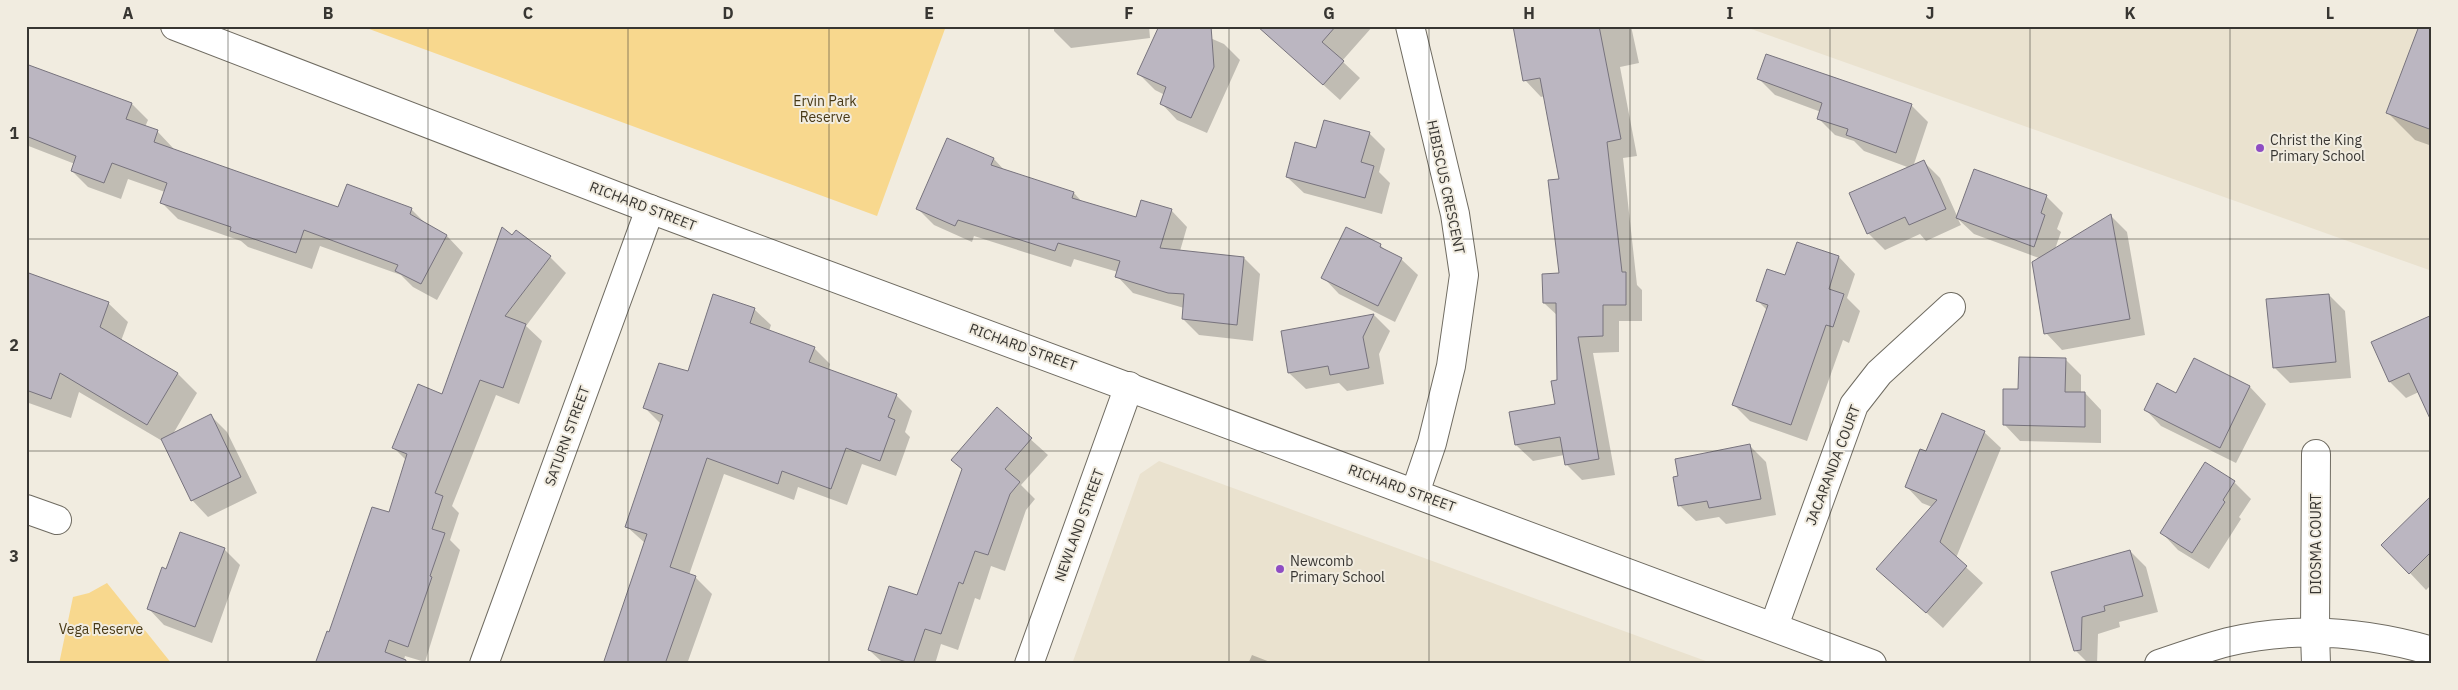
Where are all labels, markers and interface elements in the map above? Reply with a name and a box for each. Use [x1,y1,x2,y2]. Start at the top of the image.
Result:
text: A [123,3,134,23]
text: B [323,3,334,23]
text: C [523,3,533,23]
text: D [722,3,734,23]
text: E [924,3,934,23]
text: F [1124,3,1134,23]
text: G [1323,3,1335,23]
text: H [1523,3,1535,23]
text: I [1727,3,1734,23]
text: J [1926,3,1934,23]
text: K [2124,3,2136,23]
text: L [2326,3,2334,23]
park label: Ervin Park Reserve [793,92,857,126]
street label: HIBISCUS CRESCENT [1423,118,1469,256]
text: 1 [9,123,19,143]
place label: Christ the King Primary School [2270,131,2365,165]
marker: Christ the King Primary School [2254,142,2266,154]
street label: RICHARD STREET [587,177,699,235]
street label: RICHARD STREET [967,319,1079,375]
text: 2 [9,335,19,355]
street label: SATURN STREET [541,384,593,488]
street label: JACARANDA COURT [1802,402,1864,528]
street label: RICHARD STREET [1346,460,1458,516]
street label: NEWLAND STREET [1050,466,1108,584]
street label: DIOSMA COURT [2307,493,2325,595]
text: 3 [9,546,19,566]
place label: Newcomb Primary School [1290,552,1385,586]
marker: Newcomb Primary School [1274,563,1286,575]
park label: Vega Reserve [59,620,144,638]

